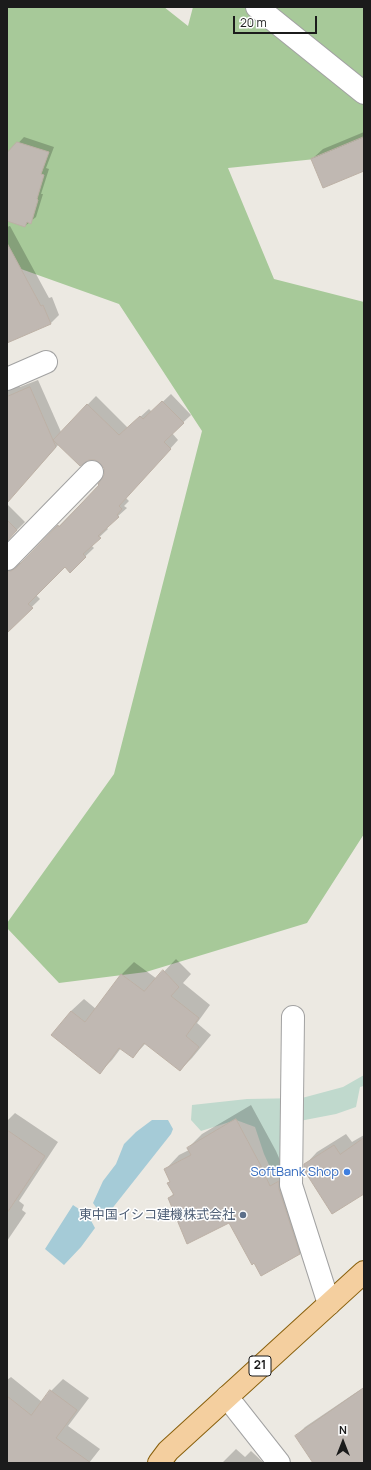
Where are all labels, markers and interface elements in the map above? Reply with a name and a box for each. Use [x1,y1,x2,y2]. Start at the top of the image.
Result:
scale bar [235,8,319,34]
text: 20 m [240,14,267,31]
place label: SoftBank Shop [250,1164,339,1180]
marker: SoftBank Shop [342,1167,352,1177]
place label: 東中国イシコ建機株式会社 [79,1207,235,1223]
marker: 東中国イシコ建機株式会社 [238,1210,248,1220]
road number: 21 [249,1356,271,1376]
north arrow [323,1422,363,1462]
text: N [339,1422,347,1437]

